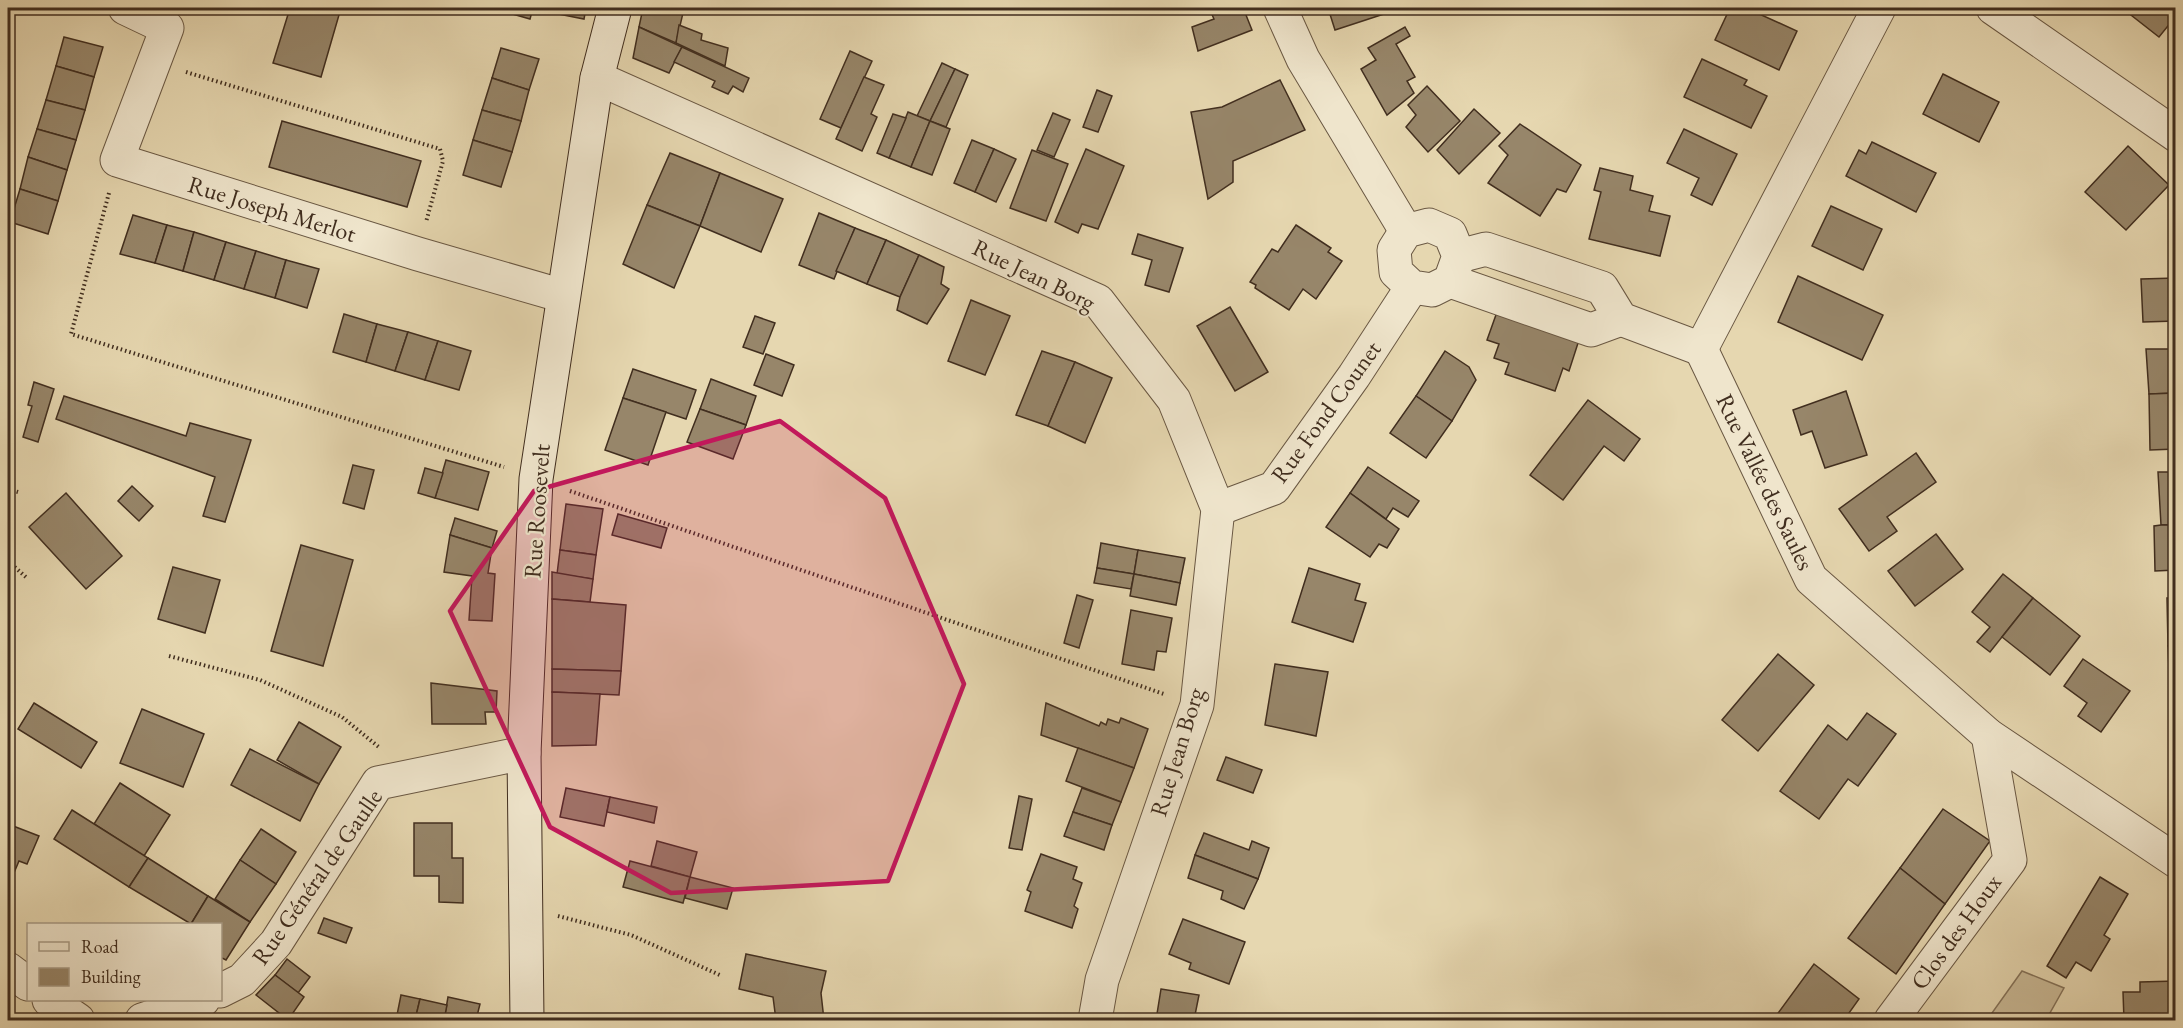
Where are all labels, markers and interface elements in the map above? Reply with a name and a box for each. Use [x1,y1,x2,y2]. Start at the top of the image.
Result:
street label: Rue Joseph Merlot [184,168,360,249]
street label: Rue Jean Borg [968,231,1101,318]
street label: Rue Fond Counet [1264,334,1388,489]
street label: Rue Vallée des Saules [1709,389,1822,575]
street label: Rue Roosevelt [516,442,557,579]
street label: Rue Jean Borg [1142,683,1211,820]
street label: Rue Général de Gaulle [244,783,389,971]
street label: Clos des Houx [1903,867,2008,996]
legend [27,923,222,1001]
text: Road [81,935,120,958]
text: Building [81,965,141,988]

